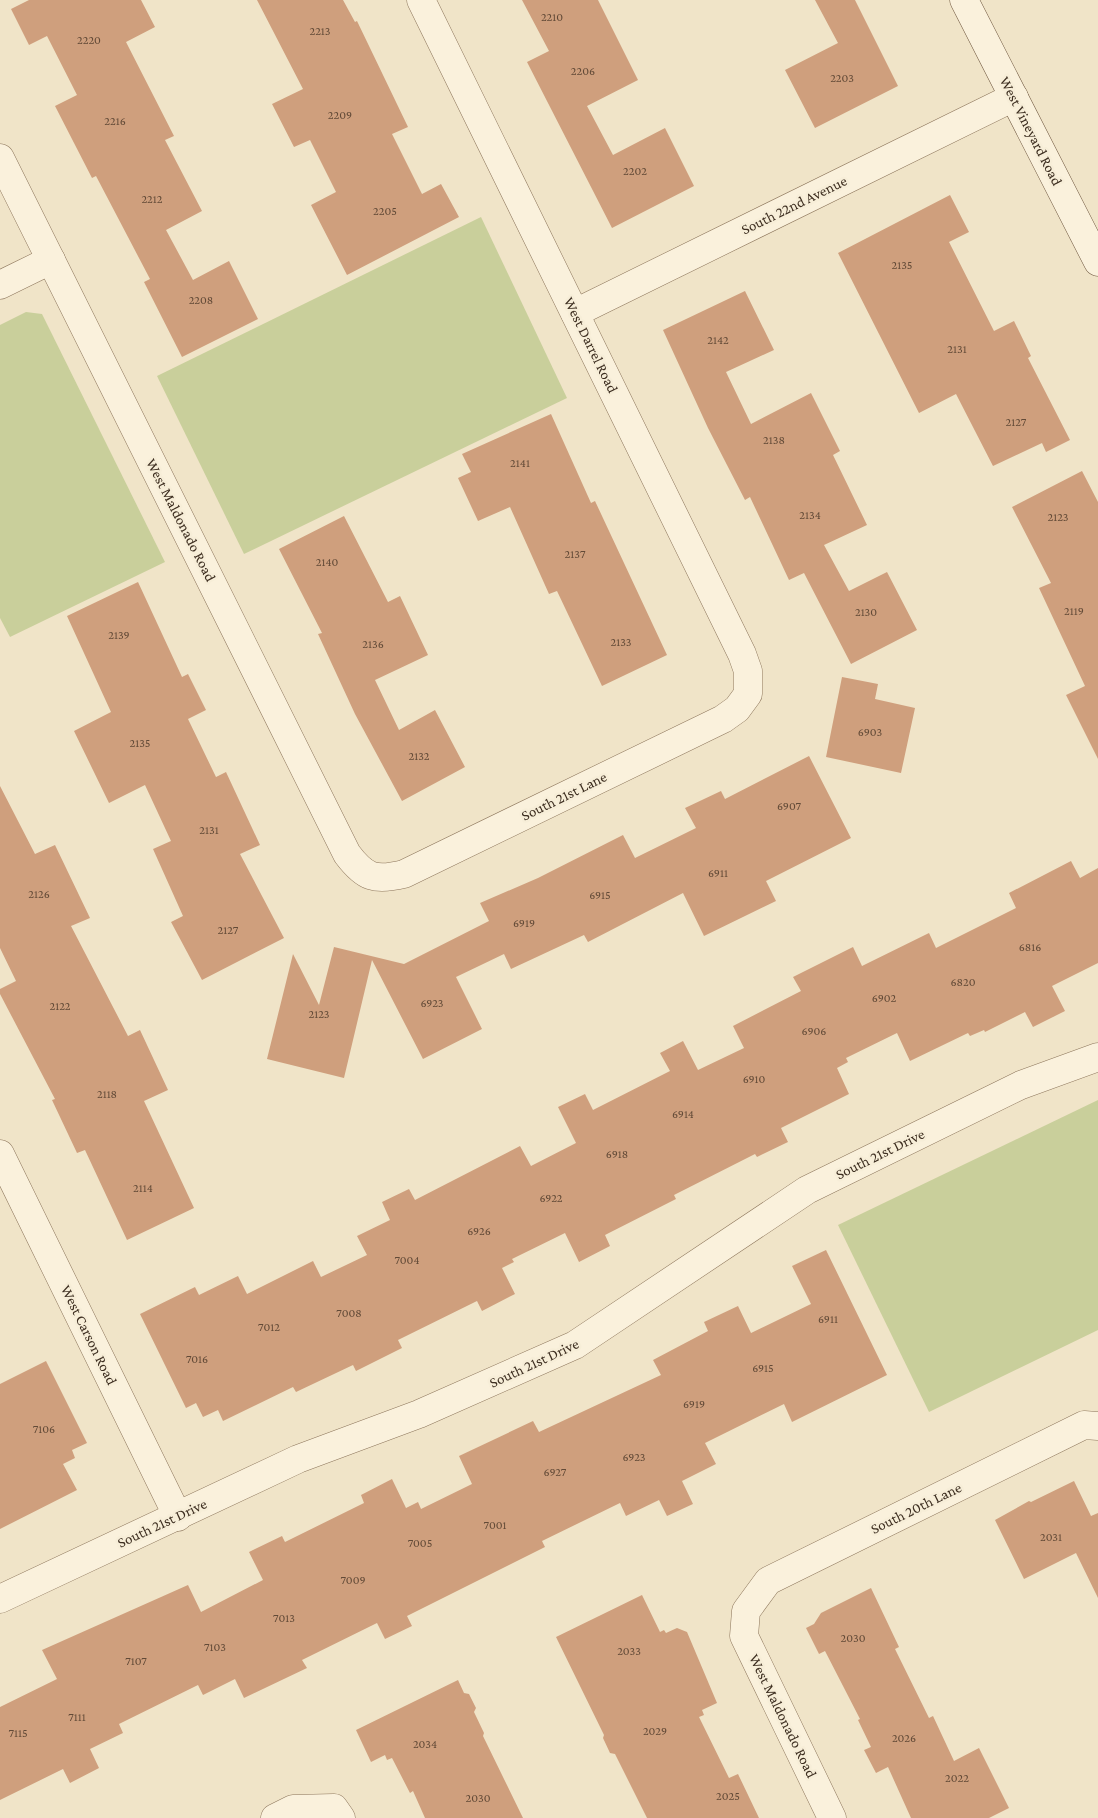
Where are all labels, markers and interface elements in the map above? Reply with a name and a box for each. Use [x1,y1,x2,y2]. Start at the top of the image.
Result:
house number: 2210 [541,10,563,24]
house number: 2213 [309,24,331,38]
house number: 2220 [77,33,101,47]
house number: 2206 [571,64,595,78]
house number: 2203 [830,71,854,85]
street label: West Vineyard Road [996,74,1065,189]
house number: 2209 [328,108,352,122]
house number: 2216 [104,114,126,128]
house number: 2202 [623,164,647,178]
street label: South 22nd Avenue [739,172,850,237]
house number: 2212 [141,192,163,206]
house number: 2205 [373,204,397,218]
house number: 2135 [891,258,913,272]
house number: 2208 [189,293,213,307]
street label: West Darrel Road [561,295,621,396]
house number: 2142 [707,333,729,347]
house number: 2131 [947,342,967,356]
house number: 2127 [1006,415,1027,429]
house number: 2138 [763,433,785,447]
street label: West Maldonado Road [143,456,219,584]
house number: 2141 [510,456,530,470]
house number: 2134 [799,508,821,522]
house number: 2123 [1047,510,1069,524]
house number: 2137 [565,547,586,561]
house number: 2140 [316,555,339,569]
house number: 2119 [1064,604,1084,618]
house number: 2130 [855,605,877,619]
house number: 2139 [108,628,130,642]
house number: 2133 [610,635,632,649]
house number: 2136 [362,637,384,651]
house number: 6903 [858,725,882,739]
house number: 2135 [129,736,151,750]
house number: 2132 [408,749,430,763]
street label: South 21st Lane [519,768,610,824]
house number: 6907 [777,799,801,813]
house number: 2131 [199,823,219,837]
house number: 6911 [708,866,728,880]
house number: 2126 [28,887,50,901]
house number: 6915 [589,888,611,902]
house number: 6919 [513,916,535,930]
house number: 2127 [218,923,239,937]
house number: 6816 [1019,940,1041,954]
house number: 6820 [951,975,976,989]
house number: 6902 [872,991,896,1005]
house number: 6923 [420,996,444,1010]
house number: 2122 [49,999,71,1013]
house number: 2123 [308,1007,330,1021]
house number: 6906 [802,1024,826,1038]
house number: 6910 [743,1072,766,1086]
house number: 2118 [97,1087,117,1101]
house number: 6914 [672,1107,694,1121]
street label: South 21st Drive [833,1125,927,1182]
house number: 6918 [606,1147,628,1161]
house number: 2114 [133,1181,153,1195]
house number: 6922 [539,1191,563,1205]
house number: 6926 [467,1224,491,1238]
house number: 7004 [394,1253,420,1267]
street label: West Carson Road [58,1283,120,1388]
house number: 7008 [336,1306,362,1320]
house number: 6911 [818,1312,838,1326]
house number: 7012 [258,1320,280,1334]
street label: South 21st Drive [487,1335,582,1391]
house number: 7016 [186,1352,208,1366]
house number: 6915 [752,1361,774,1375]
house number: 6919 [683,1397,705,1411]
house number: 7106 [33,1422,55,1436]
house number: 6923 [622,1450,646,1464]
house number: 6927 [544,1465,567,1479]
street label: South 20th Lane [868,1479,964,1537]
street label: South 21st Drive [115,1495,210,1551]
house number: 7001 [484,1518,506,1532]
house number: 2031 [1040,1530,1062,1544]
house number: 7005 [408,1536,432,1550]
house number: 7009 [340,1573,366,1587]
house number: 7013 [273,1611,295,1625]
house number: 2030 [841,1631,866,1645]
house number: 7103 [204,1640,226,1654]
house number: 2033 [617,1644,641,1658]
street label: West Maldonado Road [746,1652,820,1781]
house number: 7107 [125,1654,147,1668]
house number: 7111 [68,1710,86,1724]
house number: 2029 [643,1724,667,1738]
house number: 7115 [8,1726,28,1740]
house number: 2026 [892,1731,916,1745]
house number: 2034 [413,1737,437,1751]
house number: 2022 [945,1771,969,1785]
house number: 2025 [716,1789,740,1803]
house number: 2030 [466,1791,491,1805]

